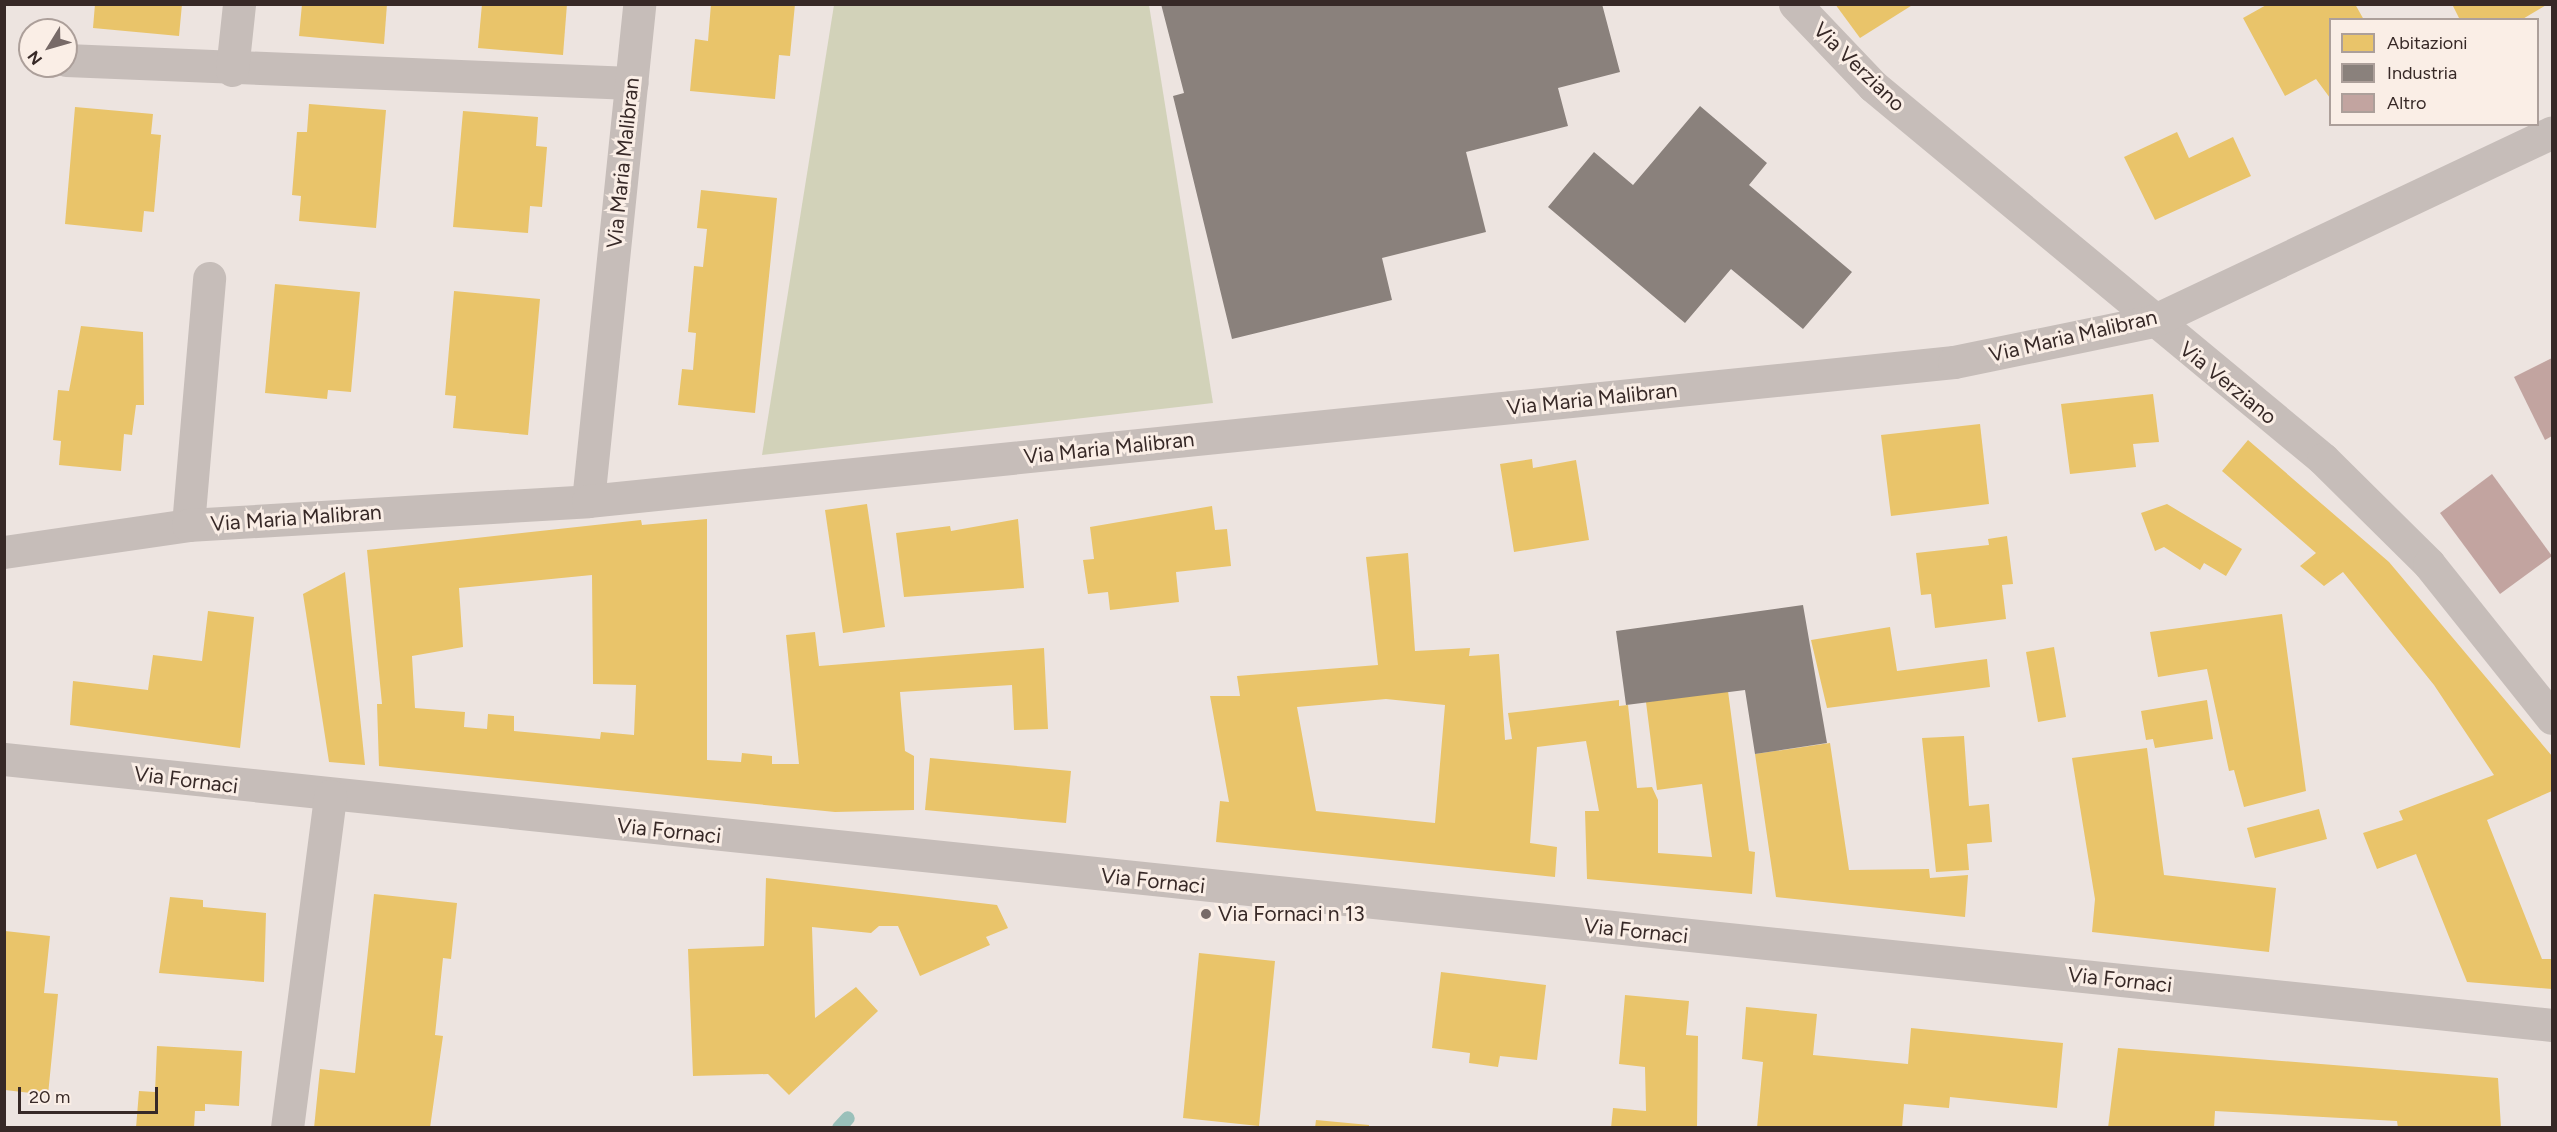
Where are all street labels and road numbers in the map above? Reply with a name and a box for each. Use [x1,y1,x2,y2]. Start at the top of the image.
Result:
street label: Via Verziano [1808,17,1910,117]
street label: Via Maria Malibran [602,76,644,250]
street label: Via Maria Malibran [1987,304,2159,368]
street label: Via Verziano [2174,336,2282,430]
street label: Via Maria Malibran [1505,378,1679,420]
street label: Via Maria Malibran [1022,427,1196,469]
street label: Via Maria Malibran [210,499,382,537]
street label: Via Fornaci [133,761,239,799]
street label: Via Fornaci [616,813,722,849]
street label: Via Fornaci [1100,863,1206,899]
street label: Via Fornaci [1583,913,1689,949]
street label: Via Fornaci [2067,962,2173,998]

